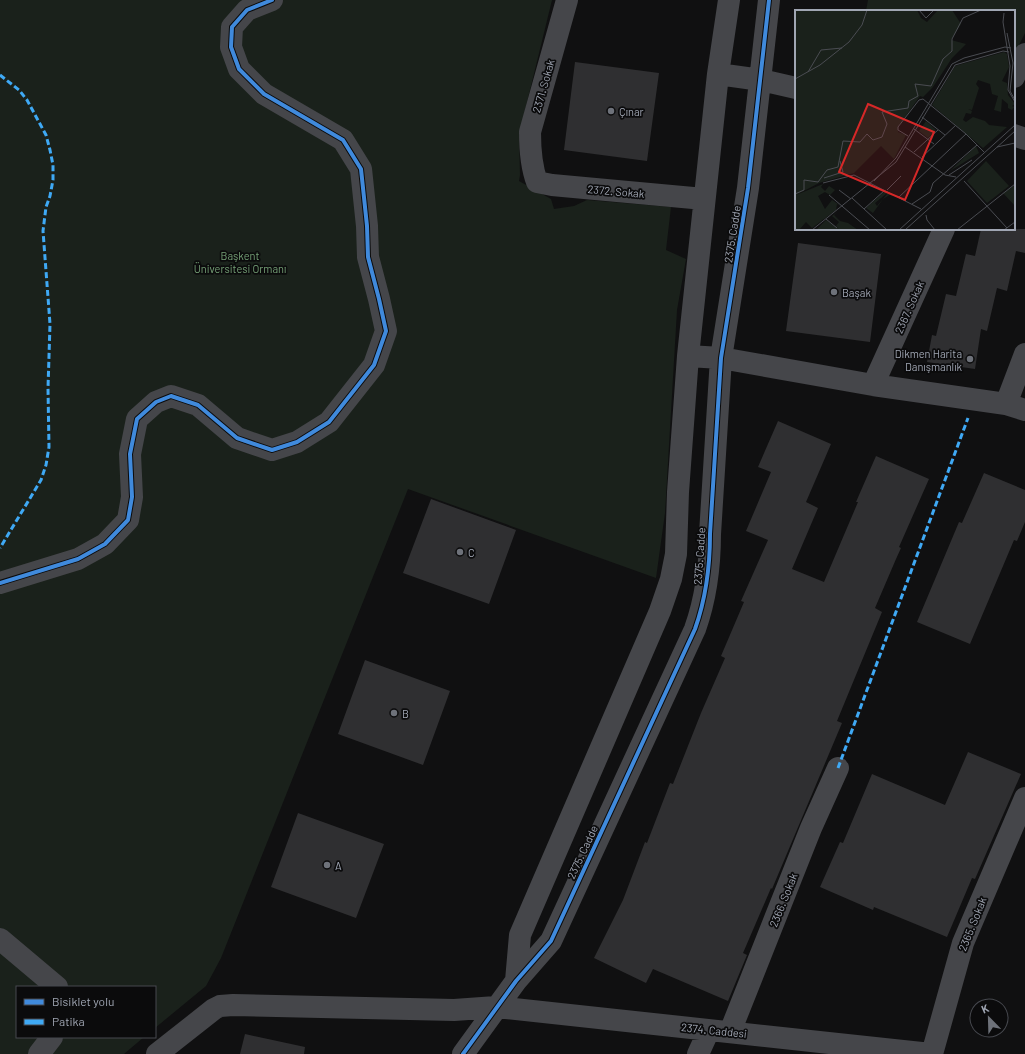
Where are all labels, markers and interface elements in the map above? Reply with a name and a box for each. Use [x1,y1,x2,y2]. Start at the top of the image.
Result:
inset map [795,10,1015,230]
street label: 2371. Sokak [529,57,557,114]
place label: Çınar [619,105,644,118]
marker: Çınar [606,106,616,116]
street label: 2372. Sokak [587,182,645,200]
street label: 2375. Cadde [721,204,743,264]
park label: Başkent Üniversitesi Ormanı [194,249,286,275]
street label: 2367. Sokak [892,278,927,335]
place label: Başak [842,286,871,299]
marker: Başak [829,287,839,297]
place label: Dikmen Harita Danışmanlık [895,347,962,373]
marker: Dikmen Harita Danışmanlık [965,354,975,364]
street label: 2375. Cadde [691,527,708,585]
place label: C [468,546,475,559]
marker: C [455,547,465,557]
place label: B [402,707,409,720]
marker: B [389,708,399,718]
street label: 2375. Cadde [564,823,600,881]
place label: A [335,859,342,872]
marker: A [322,860,332,870]
street label: 2366. Sokak [766,871,800,929]
street label: 2365. Sokak [955,895,989,953]
legend [16,986,156,1038]
text: Bisiklet yolu [52,994,114,1008]
north arrow [969,998,1009,1038]
text: K [979,1001,991,1016]
text: Patika [52,1014,85,1028]
street label: 2374. Caddesi [680,1020,748,1040]

